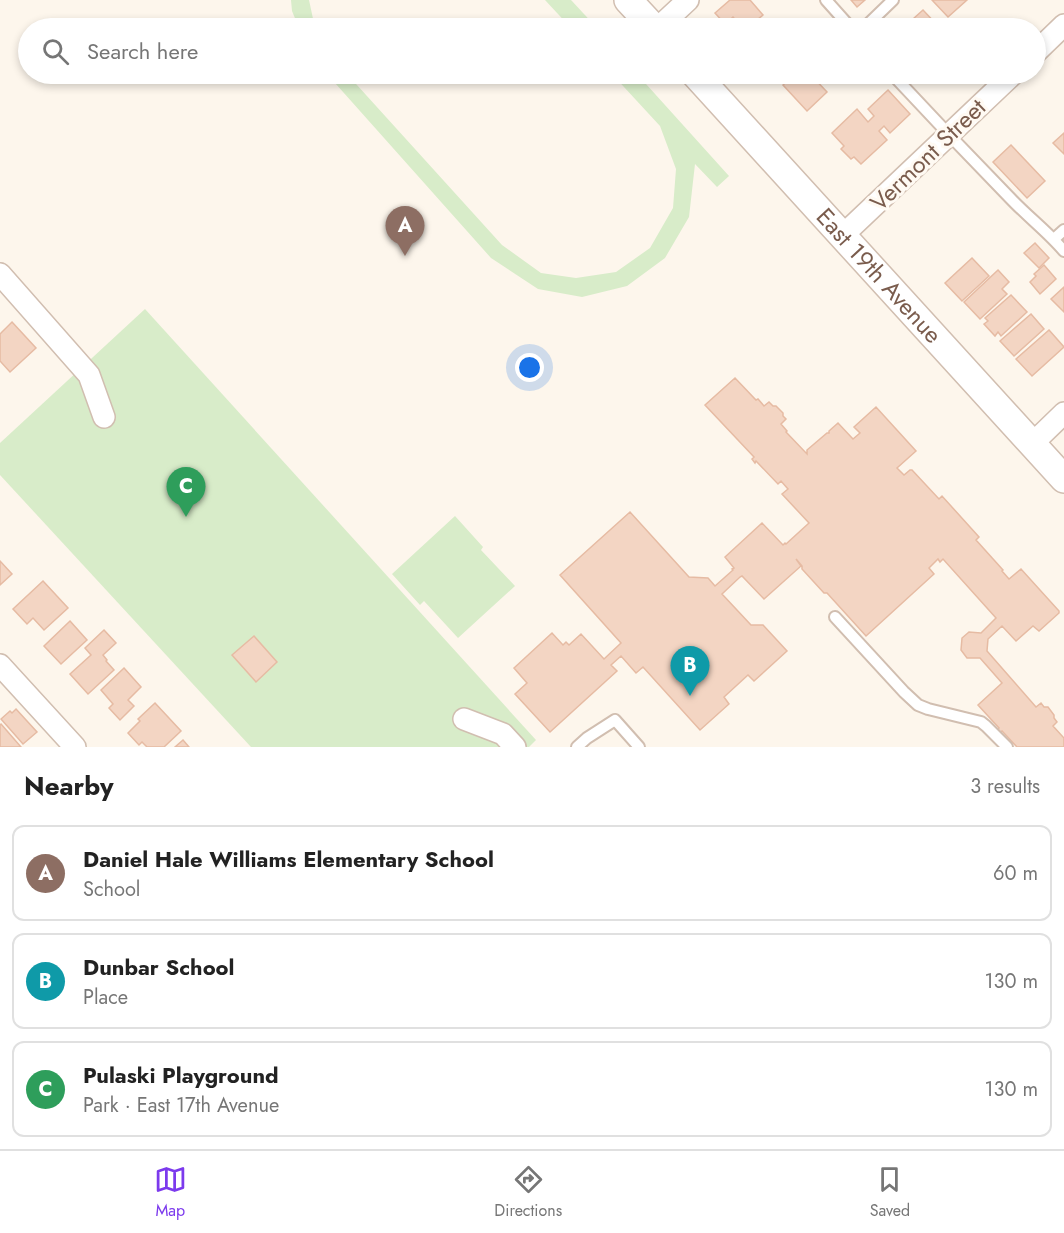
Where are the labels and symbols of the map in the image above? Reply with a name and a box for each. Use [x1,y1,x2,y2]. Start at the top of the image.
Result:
street label: Vermont Street [862,90,994,219]
street label: East 19th Avenue [808,200,950,351]
pin: A [386,206,424,256]
your location [515,353,544,382]
pin: C [166,468,206,517]
pin: B [670,646,710,696]

